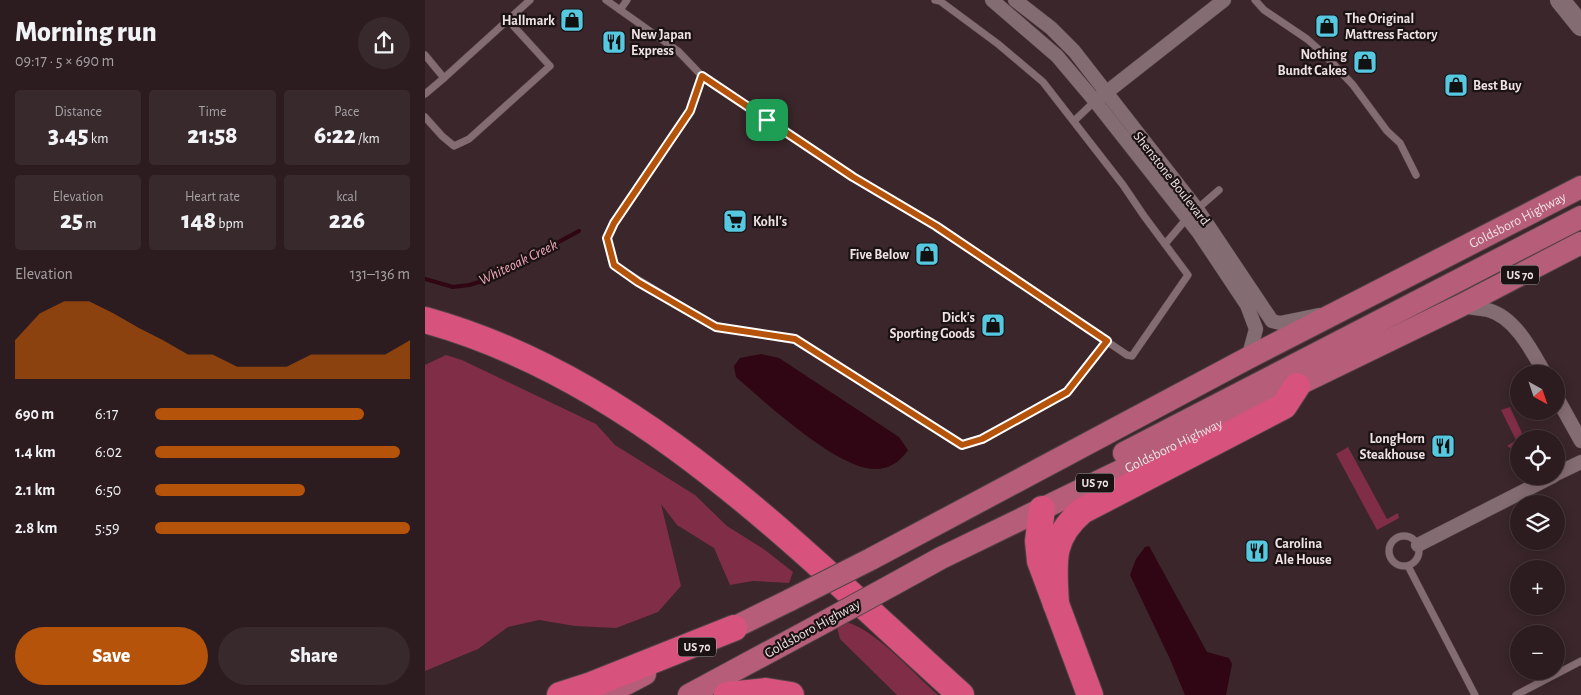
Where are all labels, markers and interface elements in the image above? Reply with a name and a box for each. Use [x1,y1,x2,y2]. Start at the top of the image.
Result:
shop icon: Hallmark [559,7,585,33]
place label: The Original Mattress Factory [1345,12,1438,42]
shop icon: The Original Mattress Factory [1314,13,1340,39]
place label: Hallmark [502,14,555,28]
button: share [358,17,410,69]
text: Morning run [15,19,157,47]
place label: New Japan Express [631,28,691,58]
restaurant icon: New Japan Express [601,29,627,55]
place label: Nothing Bundt Cakes [1277,48,1348,78]
shop icon: Nothing Bundt Cakes [1352,49,1378,75]
text: 09:17 · 5 × 690 m [15,53,114,69]
shop icon: Best Buy [1443,72,1469,98]
place label: Best Buy [1473,79,1522,93]
pin [746,99,788,141]
text: Distance [54,105,102,119]
text: Time [199,105,226,119]
text: Pace [334,105,359,119]
icon: arrive [753,106,781,134]
text: 3.45 [48,123,88,148]
text: 21:58 [187,123,238,148]
text: 6:22 [314,123,356,148]
street label: Shenstone Boulevard [1130,129,1212,228]
text: km [88,132,108,146]
text: /km [356,132,380,146]
text: Elevation [53,190,103,204]
text: Heart rate [185,190,240,204]
text: kcal [336,190,358,204]
street label: Goldsboro Highway [1467,190,1569,251]
text: 25 [60,208,83,233]
text: 148 [181,208,216,233]
text: 226 [329,208,365,233]
supermarket icon: Kohl's [722,208,748,234]
place label: Kohl's [753,215,787,229]
text: m [83,217,96,231]
text: bpm [216,217,244,231]
water label: Whiteoak Creek [477,237,560,288]
shop icon: Five Below [914,241,940,267]
place label: Five Below [849,248,909,262]
text: Elevation [15,266,73,282]
text: 131–136 m [350,266,410,282]
road number: US 70 [1501,266,1539,284]
place label: Dick's Sporting Goods [889,311,975,341]
shop icon: Dick's Sporting Goods [980,312,1006,338]
north arrow [1510,365,1565,420]
map controls [1510,365,1565,680]
text: 690 m [15,406,54,422]
text: 6:17 [95,406,118,422]
street label: Goldsboro Highway [1123,416,1225,476]
button: locate [1510,430,1565,485]
place label: LongHorn Steakhouse [1359,432,1425,462]
restaurant icon: LongHorn Steakhouse [1430,433,1456,459]
text: 1.4 km [15,444,56,460]
text: 6:02 [95,444,122,460]
road number: US 70 [1076,473,1114,492]
text: 2.1 km [15,482,55,498]
text: 6:50 [95,482,121,498]
button: layers [1510,495,1565,550]
text: 2.8 km [15,520,57,536]
text: 5:59 [95,520,120,536]
place label: Carolina Ale House [1275,537,1332,567]
restaurant icon: Carolina Ale House [1244,538,1270,564]
button: + [1510,560,1565,615]
street label: Goldsboro Highway [762,597,863,661]
button: − [1510,625,1565,680]
button: Save [15,627,208,685]
button: Share [218,627,410,685]
road number: US 70 [678,638,716,656]

